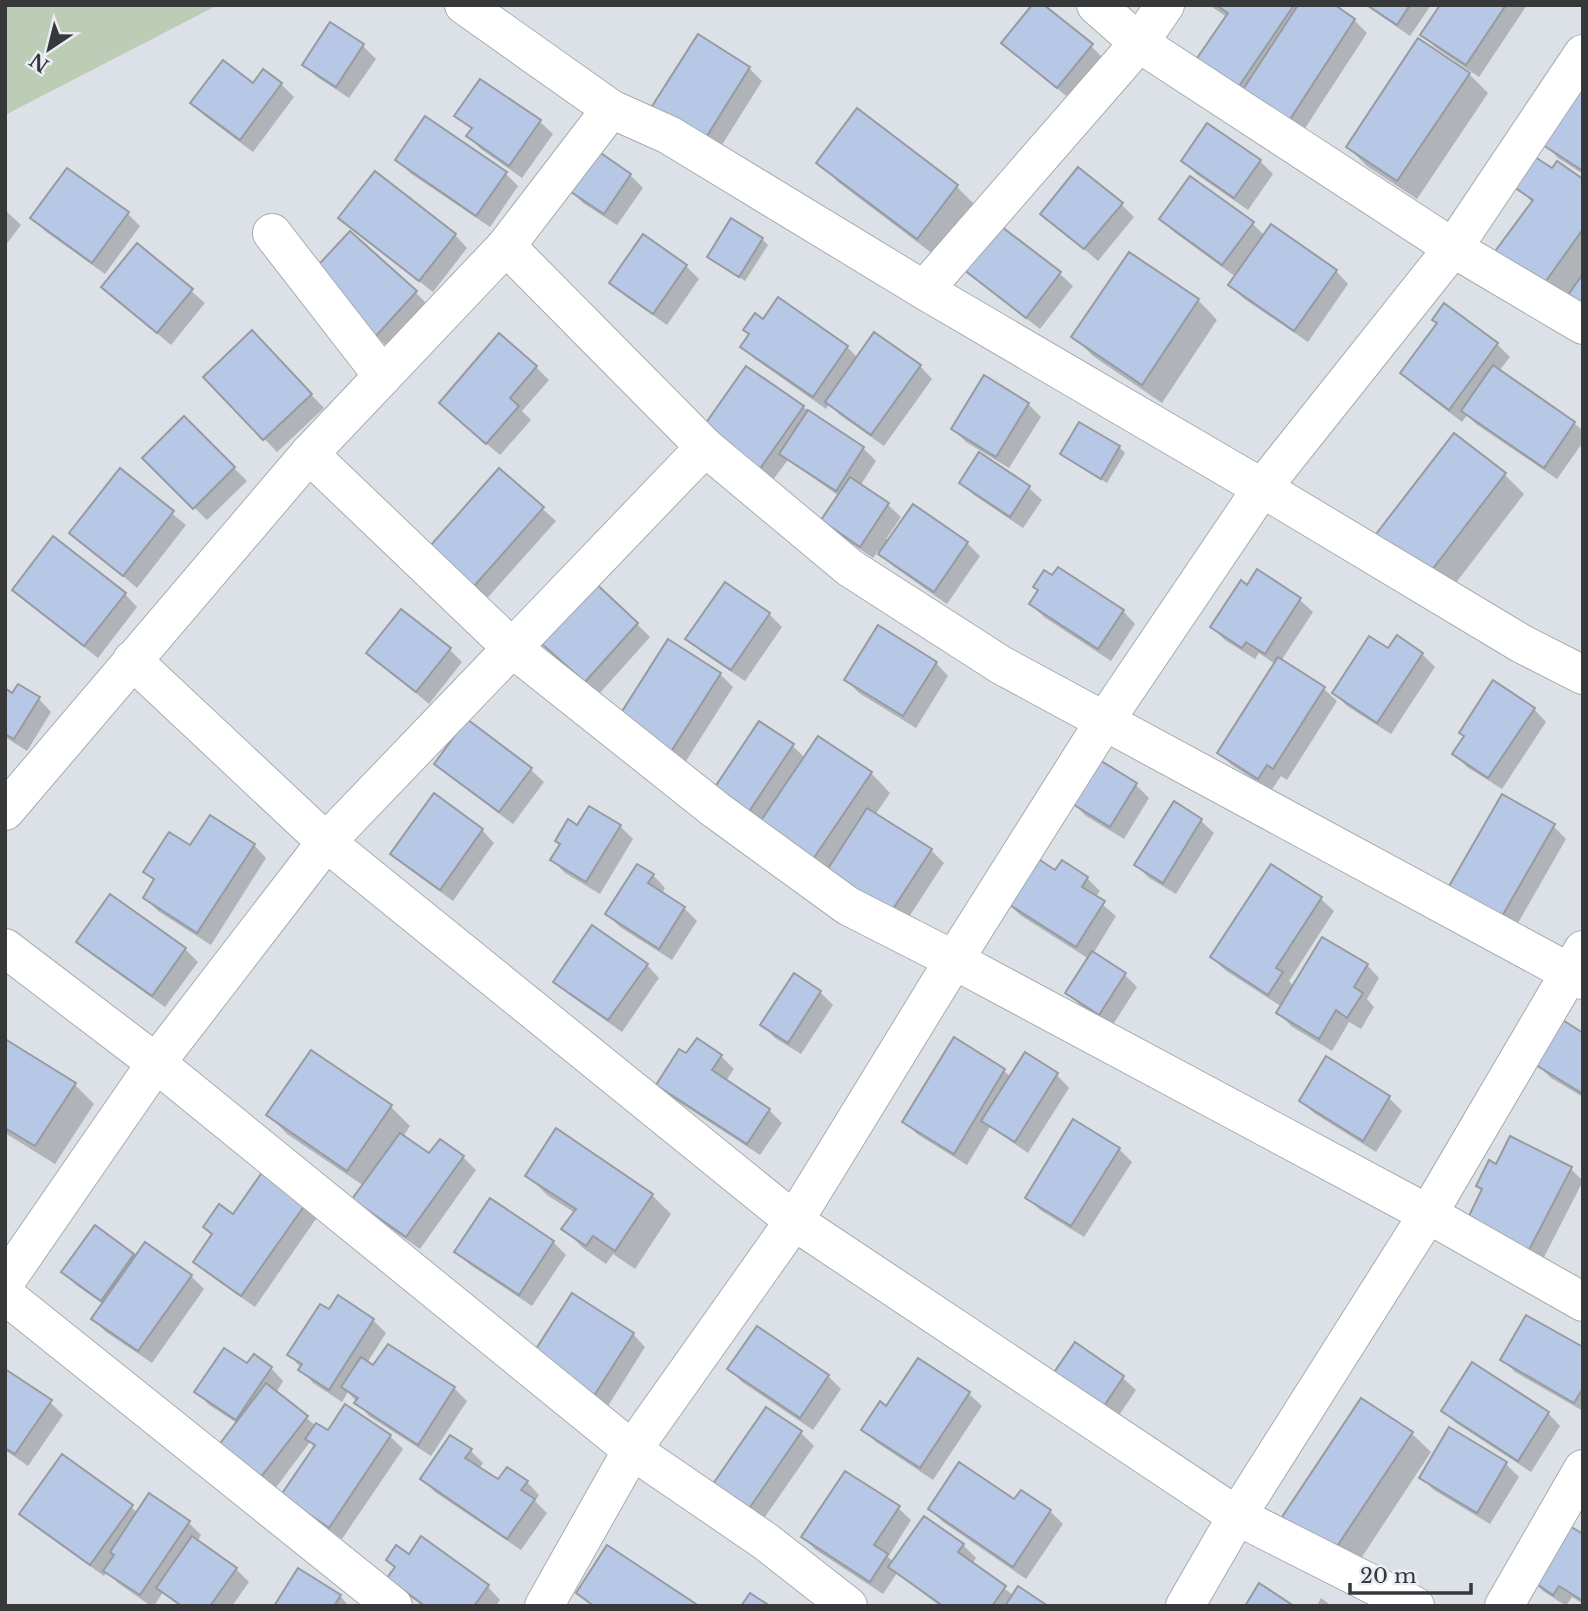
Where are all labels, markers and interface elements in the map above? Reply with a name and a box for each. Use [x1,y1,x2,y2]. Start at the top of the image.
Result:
north arrow [14,14,84,84]
text: N [26,48,53,77]
scale bar [1350,1552,1471,1596]
text: 20 m [1360,1563,1417,1589]

